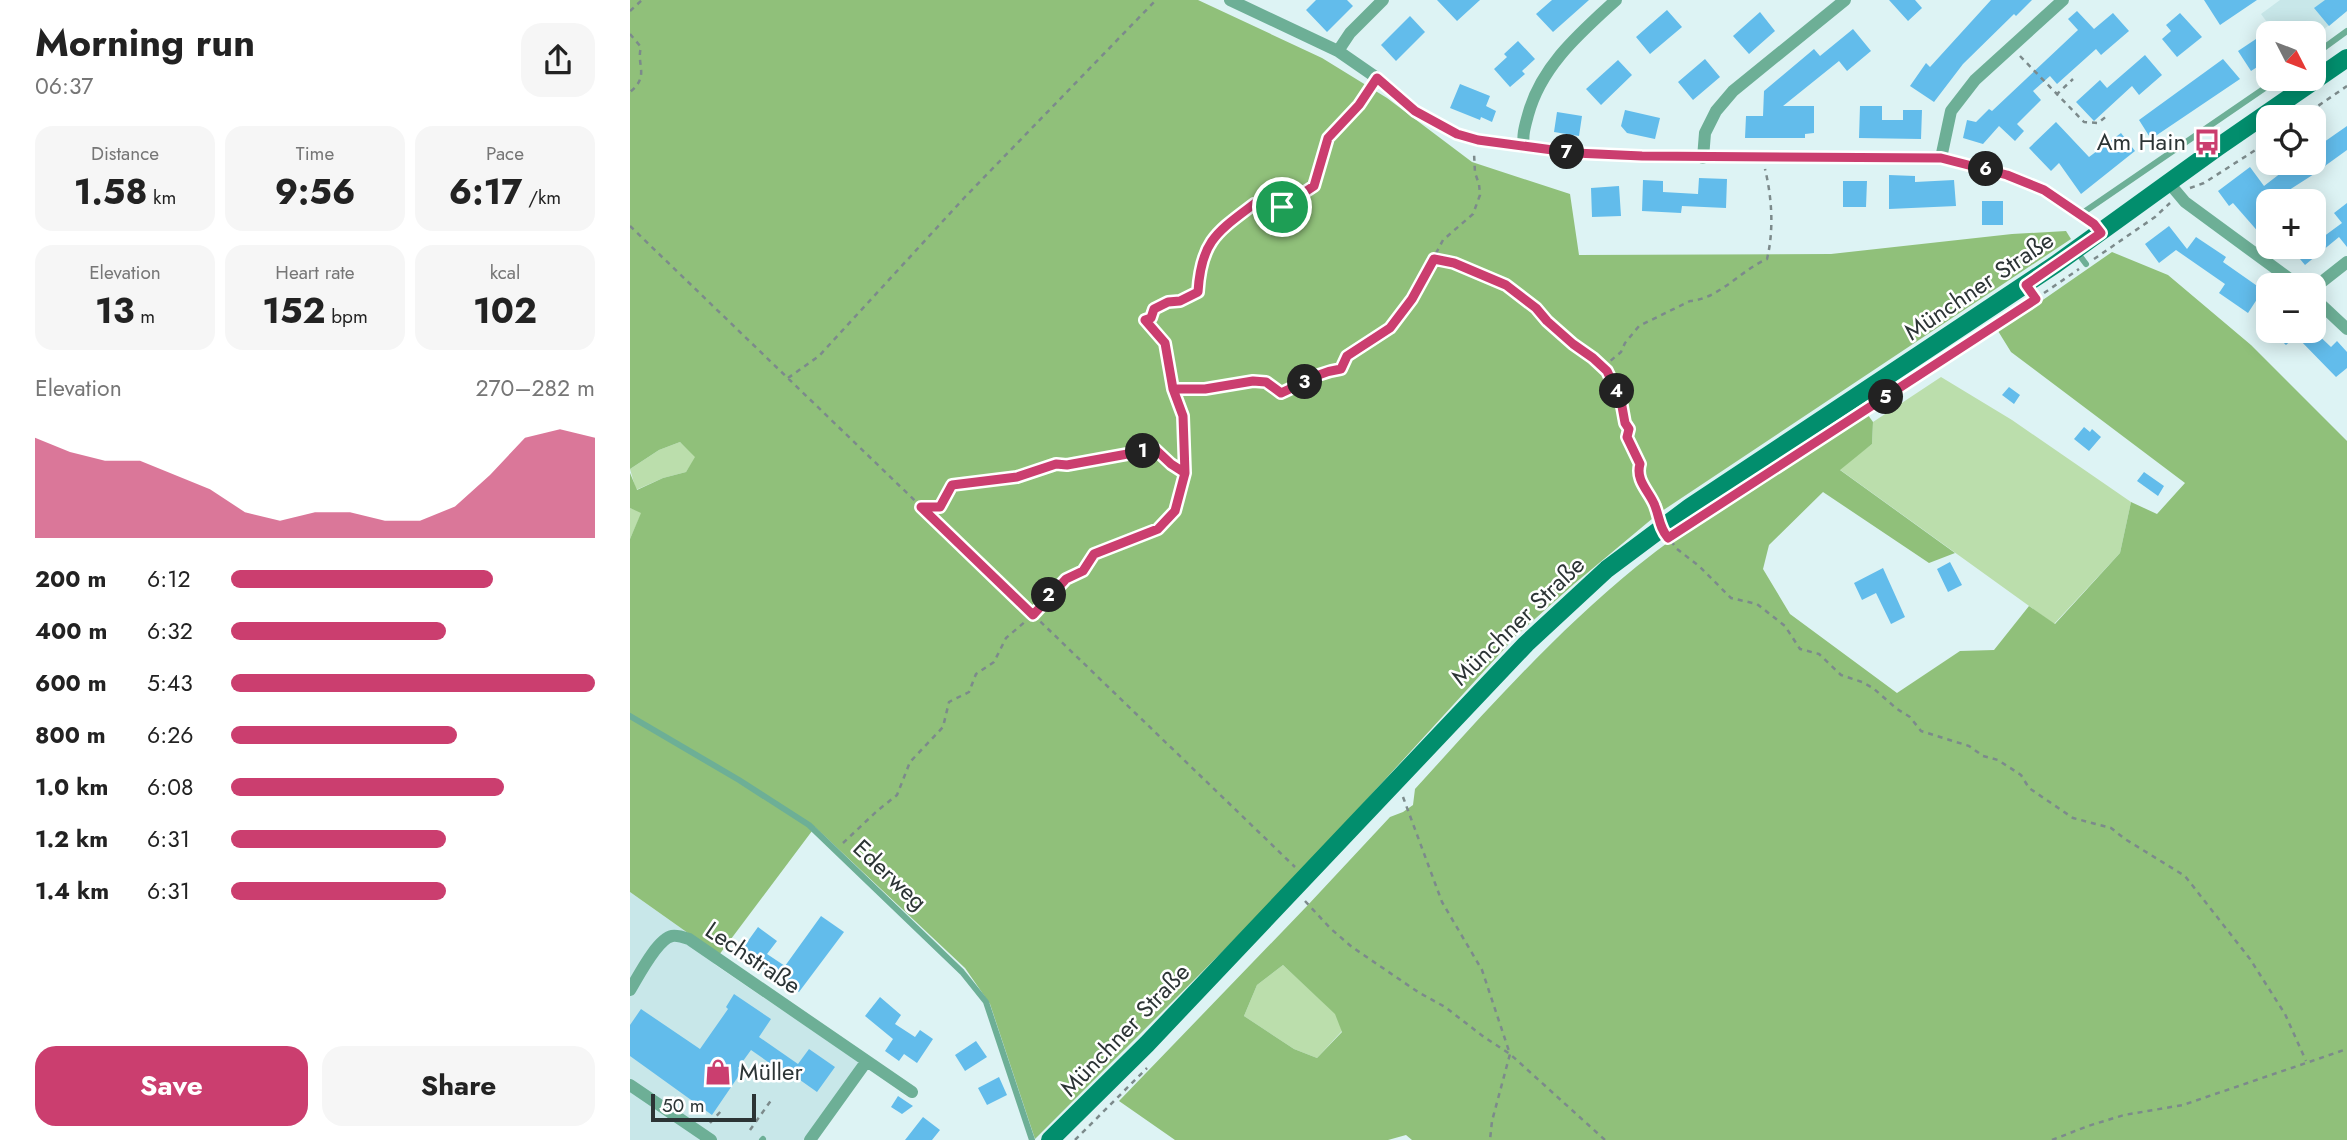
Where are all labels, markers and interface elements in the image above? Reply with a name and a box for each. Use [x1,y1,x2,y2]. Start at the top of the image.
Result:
text: Morning run [35,15,255,70]
north arrow [2256,21,2326,91]
map controls [2256,21,2326,343]
button: share [521,23,595,97]
text: 06:37 [35,69,93,103]
button: locate [2256,105,2326,175]
place label: Am Hain [2097,124,2186,159]
bus stop icon: Am Hain [2192,127,2222,157]
pin: 7 [1550,134,1584,170]
text: 7 [1561,138,1572,165]
text: Distance [91,140,159,167]
text: Time [296,140,334,167]
text: Pace [486,140,524,167]
pin: 6 [1968,152,2004,186]
text: 6 [1979,155,1992,182]
text: 1.58 [74,167,147,217]
text: 9:56 [275,167,355,217]
text: 6:17 [449,167,522,217]
pin [1252,177,1312,237]
text: km [147,184,176,211]
text: /km [522,184,561,211]
icon: arrive [1263,188,1301,226]
button: + [2256,189,2326,259]
street label: Münchner Straße [1897,223,2061,349]
text: Elevation [89,259,161,286]
text: Heart rate [275,259,355,286]
text: kcal [490,259,520,286]
button: − [2256,273,2326,343]
text: 13 [95,286,135,336]
text: 152 [262,286,326,336]
text: 102 [473,286,537,336]
text: m [135,303,155,330]
text: bpm [326,303,368,330]
pin: 3 [1288,364,1322,400]
text: 3 [1299,368,1310,395]
text: Elevation [35,371,122,405]
text: 270–282 m [475,371,595,405]
pin: 4 [1600,374,1634,408]
text: 4 [1610,377,1623,404]
pin: 5 [1868,380,1904,414]
text: 5 [1879,383,1892,410]
pin: 1 [1126,434,1160,468]
text: 1 [1138,437,1147,464]
street label: Münchner Straße [1443,548,1592,694]
text: 200 m [35,562,106,596]
text: 6:12 [147,562,191,596]
pin: 2 [1032,578,1066,612]
text: 2 [1042,581,1055,608]
text: 400 m [35,614,107,648]
text: 6:32 [147,614,193,648]
text: 600 m [35,666,107,700]
text: 5:43 [147,666,193,700]
text: 800 m [35,718,106,752]
text: 6:26 [147,718,193,752]
text: 1.0 km [35,770,108,804]
text: 6:08 [147,770,194,804]
text: 1.2 km [35,822,108,856]
text: 6:31 [147,822,190,856]
street label: Ederweg [845,831,935,918]
text: 1.4 km [35,874,109,908]
text: 6:31 [147,874,190,908]
street label: Lechstraße [699,913,808,1002]
street label: Münchner Straße [1052,955,1198,1104]
button: Save [35,1046,308,1126]
button: Share [322,1046,595,1126]
place label: Müller [739,1054,803,1089]
shop icon: Müller [703,1057,733,1087]
scale bar [651,1091,756,1123]
text: 50 m [662,1092,705,1119]

